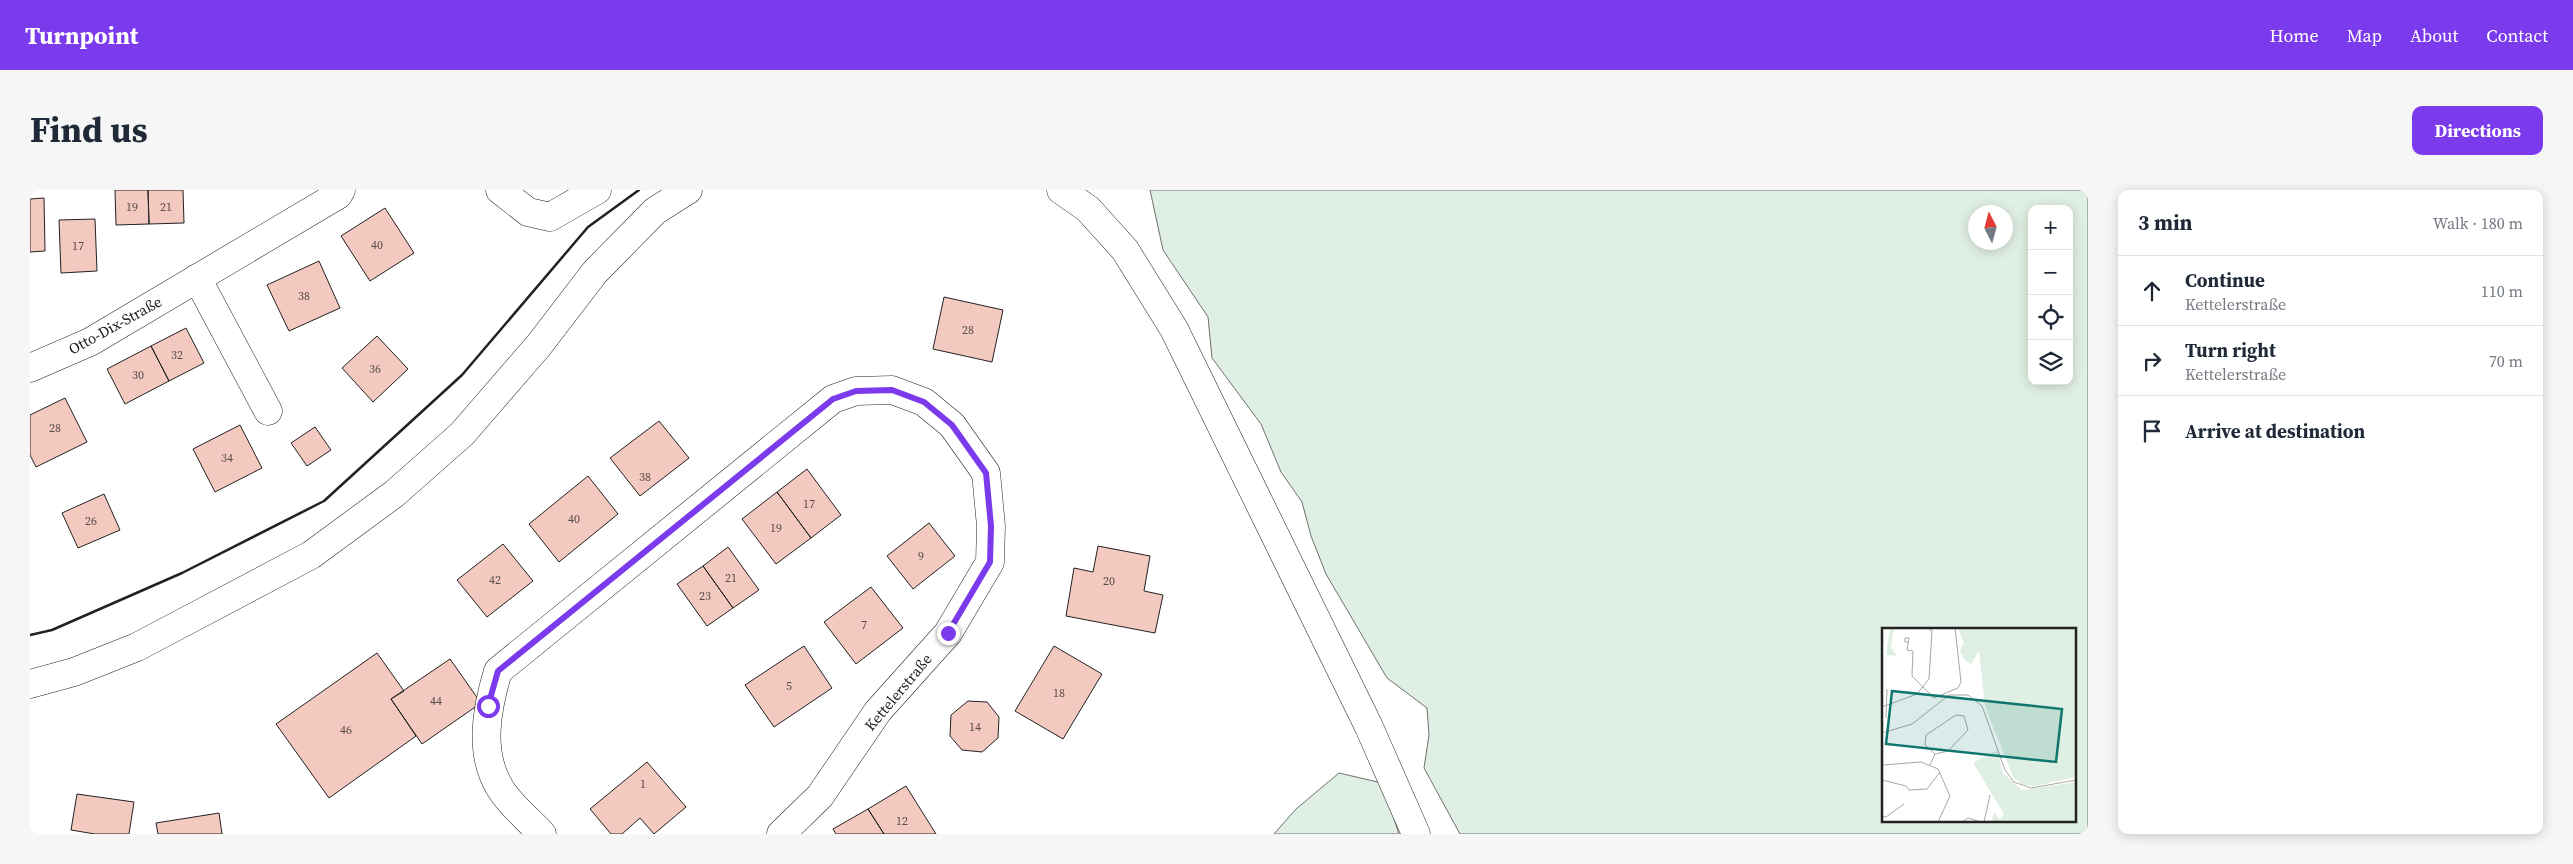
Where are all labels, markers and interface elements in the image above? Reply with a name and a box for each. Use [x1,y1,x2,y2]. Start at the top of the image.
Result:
text: Turnpoint [25,19,138,52]
text: Home [2270,23,2319,48]
text: Map [2347,23,2382,48]
text: About [2410,23,2458,48]
text: Contact [2486,23,2548,48]
text: Find us [30,106,148,154]
button: Directions [2412,106,2543,155]
house number: 19 [126,199,138,215]
house number: 21 [160,199,172,215]
north arrow [1968,205,2013,250]
map controls [2028,205,2073,385]
button: + [2028,205,2073,250]
text: 3 min [2138,208,2193,237]
text: Walk · 180 m [2433,212,2523,234]
house number: 40 [371,237,383,253]
house number: 17 [72,238,84,254]
button: − [2028,250,2073,295]
text: Continue [2185,267,2265,293]
icon: ahead [2138,277,2166,305]
text: 110 m [2481,280,2523,302]
house number: 38 [298,288,310,304]
street label: Otto-Dix-Straße [65,291,166,359]
text: Kettelerstraße [2185,293,2286,315]
button: locate [2028,295,2073,340]
house number: 28 [962,322,974,338]
text: Turn right [2185,337,2276,363]
button: layers [2028,340,2073,385]
house number: 32 [171,347,183,363]
icon: right [2138,347,2166,375]
text: 70 m [2489,350,2523,372]
house number: 36 [369,361,381,377]
text: Kettelerstraße [2185,363,2286,385]
house number: 30 [132,367,144,383]
icon: arrive [2138,417,2166,445]
text: Arrive at destination [2185,418,2365,444]
house number: 28 [49,420,61,436]
house number: 34 [221,450,233,466]
house number: 38 [639,469,651,485]
house number: 17 [803,496,815,512]
house number: 40 [568,511,580,527]
house number: 26 [85,513,97,529]
house number: 19 [770,520,782,536]
house number: 9 [918,548,924,564]
house number: 21 [725,570,737,586]
house number: 42 [489,572,501,588]
house number: 20 [1103,573,1115,589]
house number: 23 [699,588,711,604]
house number: 7 [861,617,867,633]
route end [937,622,960,645]
inset map [1882,628,2076,822]
street label: Kettelerstraße [859,649,937,735]
house number: 5 [786,678,792,694]
house number: 18 [1053,685,1065,701]
house number: 44 [430,693,442,709]
route start [477,695,500,718]
house number: 14 [969,719,981,735]
house number: 46 [340,722,352,738]
house number: 1 [640,776,646,792]
house number: 12 [896,813,908,829]

